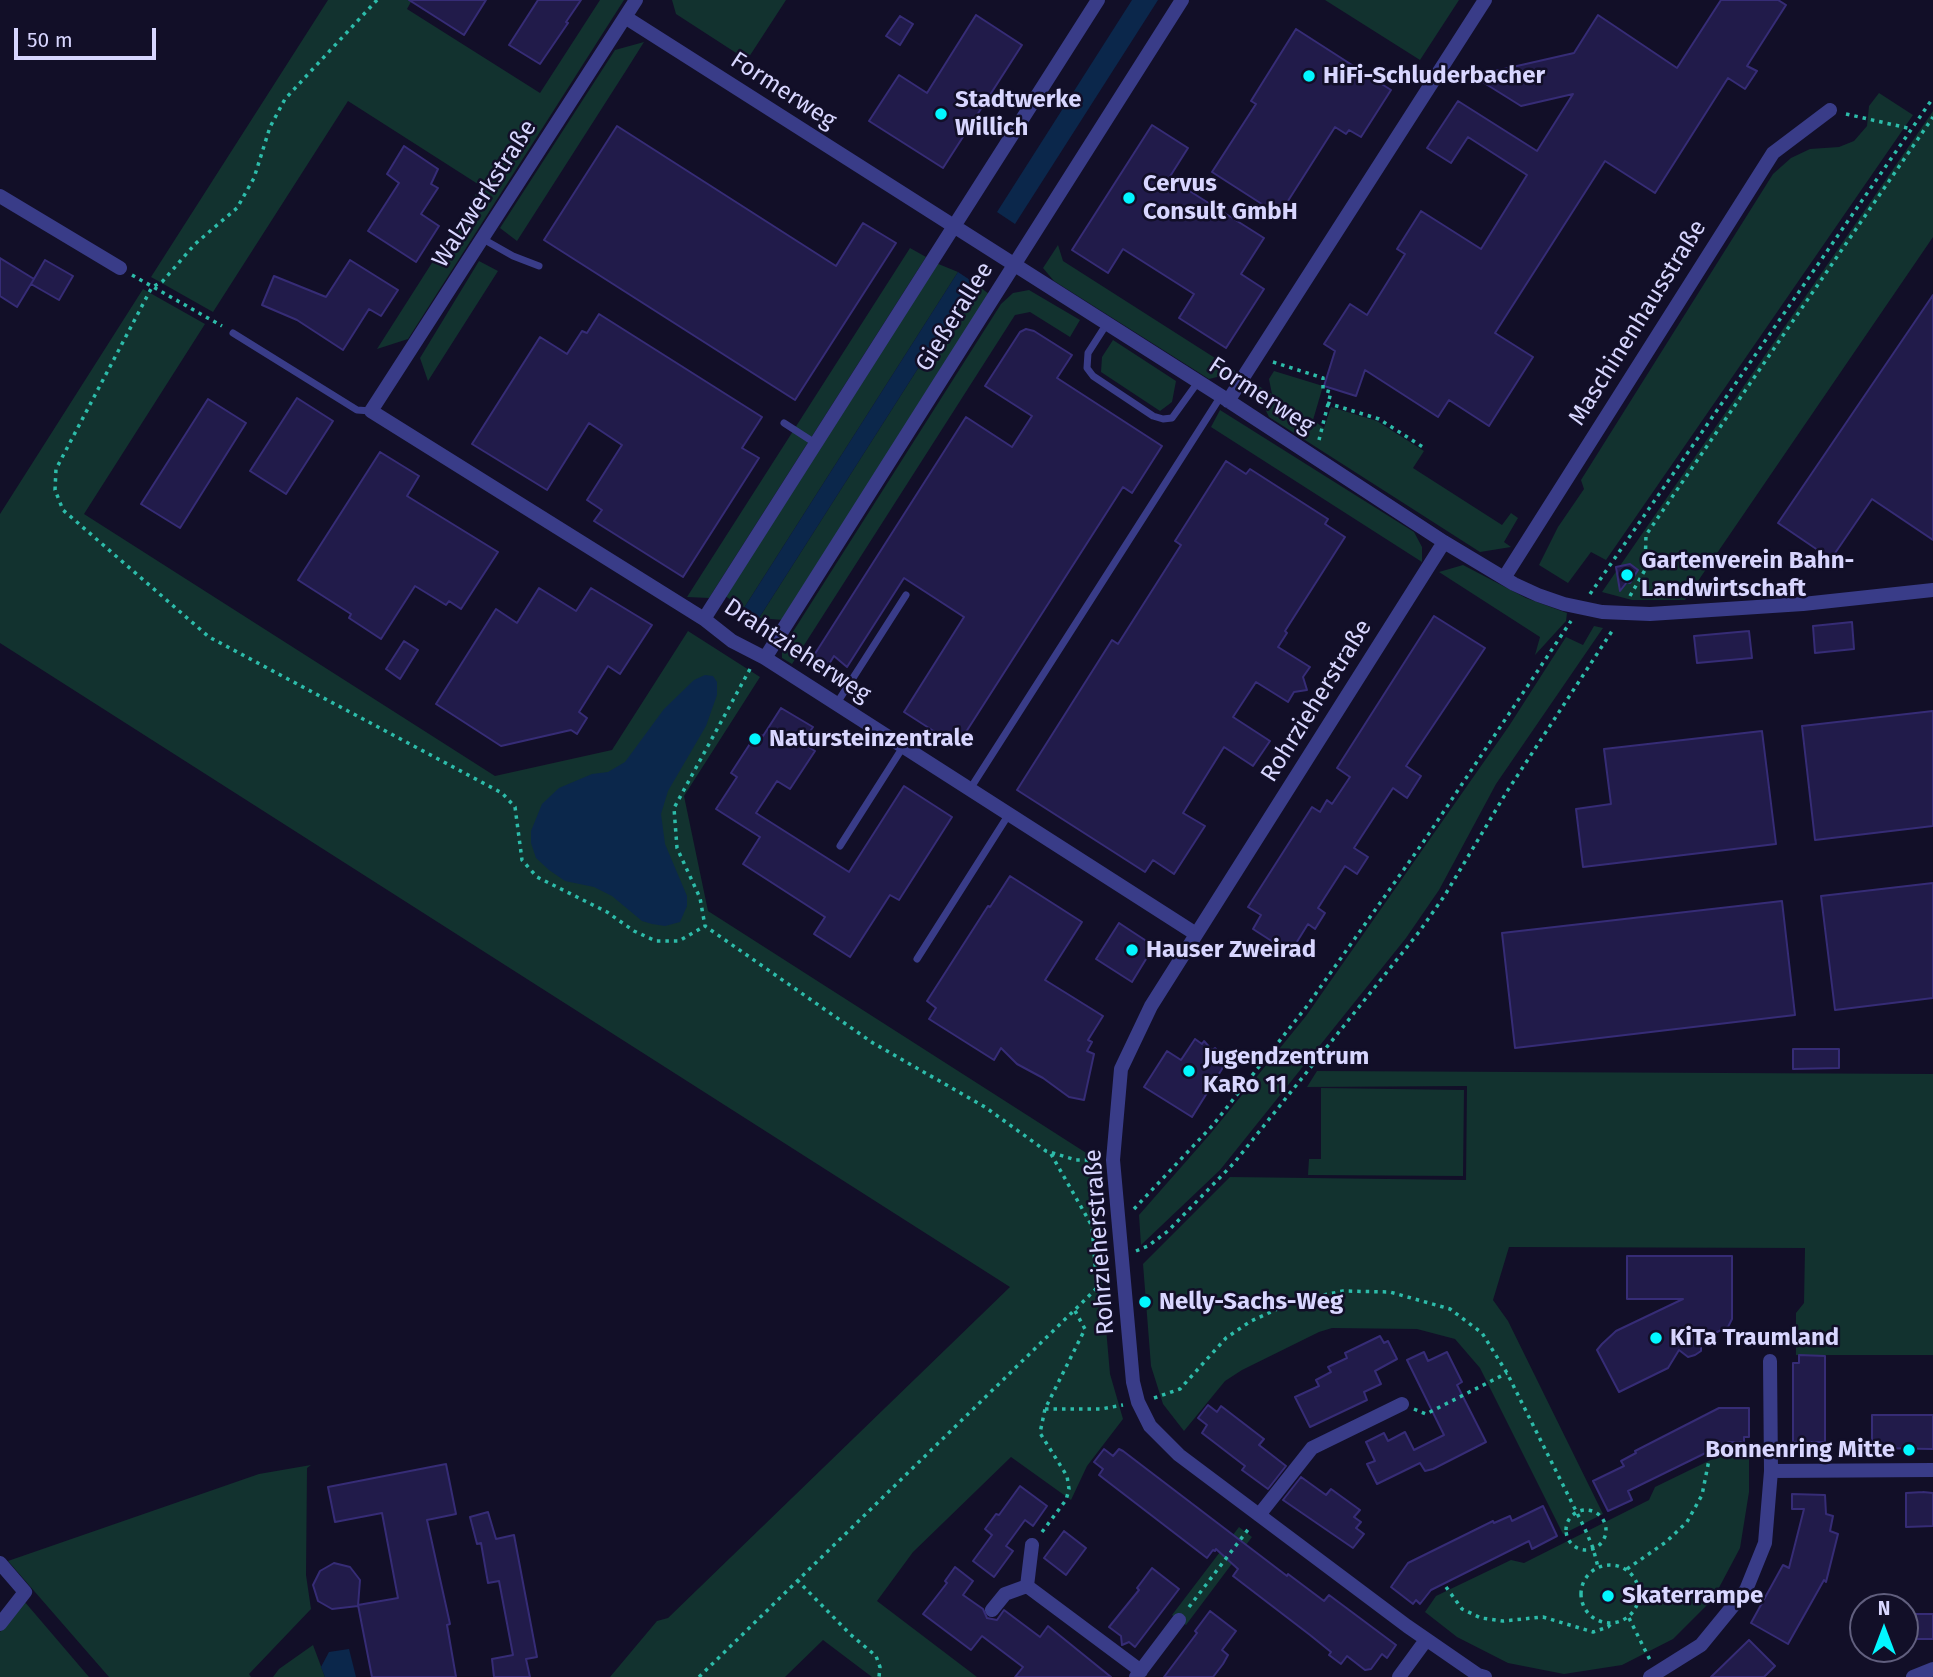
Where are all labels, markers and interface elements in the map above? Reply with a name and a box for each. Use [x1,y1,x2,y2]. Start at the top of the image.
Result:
scale bar [18,14,159,58]
text: 50 m [27,27,73,53]
street label: Formerweg [725,46,841,136]
place label: HiFi-Schluderbacher [1323,62,1545,90]
marker: HiFi-Schluderbacher [1301,68,1317,84]
place label: Stadtwerke Willich [955,86,1082,142]
marker: Stadtwerke Willich [933,106,949,122]
street label: Walzwerkstraße [427,115,543,273]
place label: Cervus Consult GmbH [1143,170,1298,226]
marker: Cervus Consult GmbH [1121,190,1137,206]
street label: Maschinenhausstraße [1563,215,1713,431]
street label: Gießerallee [910,257,1000,377]
street label: Formerweg [1203,351,1319,441]
place label: Gartenverein Bahn- Landwirtschaft [1641,547,1854,603]
marker: Gartenverein Bahn- Landwirtschaft [1619,567,1635,583]
street label: Drahtzieherweg [718,593,876,709]
street label: Rohrzieherstraße [1255,614,1379,788]
place label: Natursteinzentrale [769,725,974,753]
marker: Natursteinzentrale [747,731,763,747]
place label: Hauser Zweirad [1146,936,1316,964]
marker: Hauser Zweirad [1124,942,1140,958]
place label: Jugendzentrum KaRo 11 [1203,1043,1369,1099]
marker: Jugendzentrum KaRo 11 [1181,1063,1197,1079]
street label: Rohrzieherstraße [1079,1148,1121,1336]
place label: Nelly-Sachs-Weg [1159,1288,1343,1316]
marker: Nelly-Sachs-Weg [1137,1294,1153,1310]
place label: KiTa Traumland [1670,1324,1839,1352]
marker: KiTa Traumland [1648,1330,1664,1346]
place label: Bonnenring Mitte [1705,1436,1895,1464]
marker: Bonnenring Mitte [1901,1442,1917,1458]
place label: Skaterrampe [1622,1582,1763,1610]
marker: Skaterrampe [1600,1588,1616,1604]
north arrow [1849,1593,1919,1663]
text: N [1878,1597,1890,1620]

